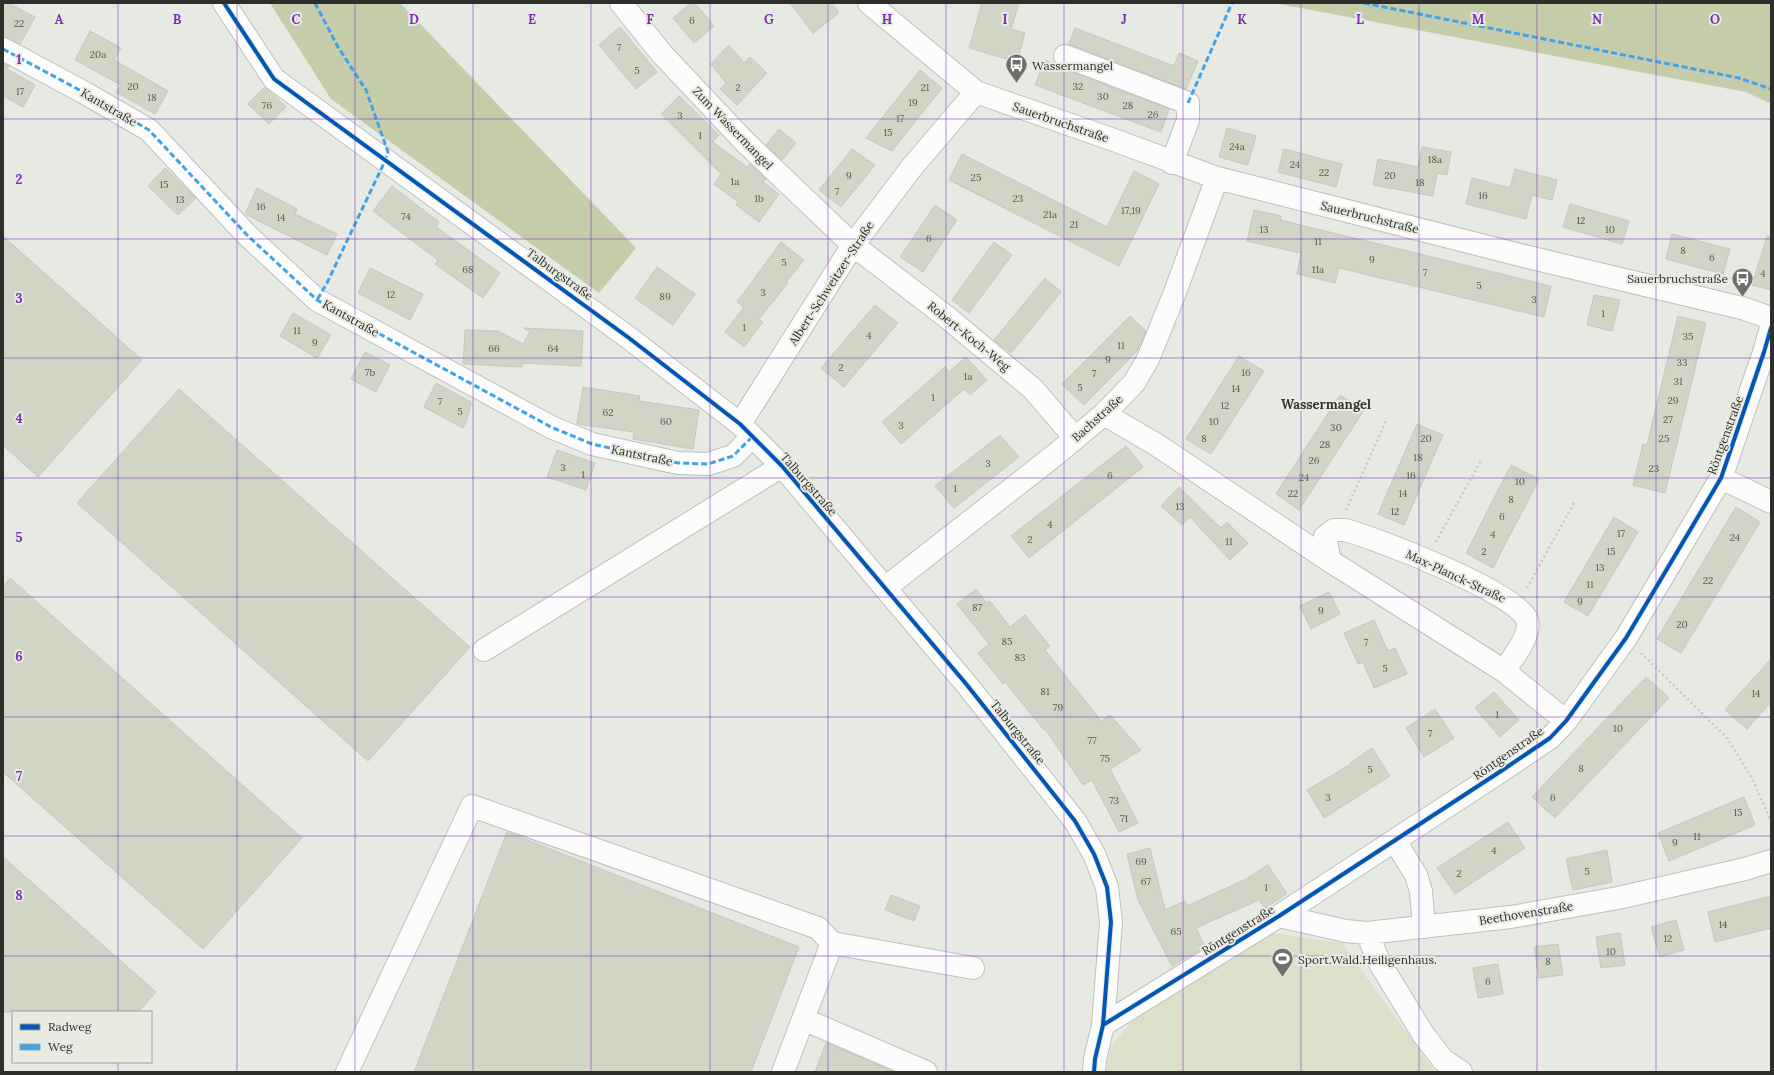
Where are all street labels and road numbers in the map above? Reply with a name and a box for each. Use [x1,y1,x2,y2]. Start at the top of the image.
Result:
street label: Zum Wassermangel [690,83,776,173]
street label: Kantstraße [78,85,140,129]
street label: Sauerbruchstraße [1011,98,1112,146]
street label: Sauerbruchstraße [1319,198,1421,237]
street label: Albert-Schweitzer-Straße [785,218,877,349]
street label: Talburgstraße [524,245,597,304]
street label: Kantstraße [320,296,382,340]
street label: Robert-Koch-Weg [925,298,1014,374]
street label: Bachstraße [1068,391,1126,445]
street label: Röntgenstraße [1704,393,1746,476]
street label: Kantstraße [610,441,675,469]
street label: Talburgstraße [777,449,841,519]
street label: Max-Planck-Straße [1404,546,1509,606]
street label: Talburgstraße [987,697,1049,768]
street label: Röntgenstraße [1470,723,1547,783]
street label: Beethovenstraße [1478,898,1575,928]
street label: Röntgenstraße [1199,901,1278,958]

